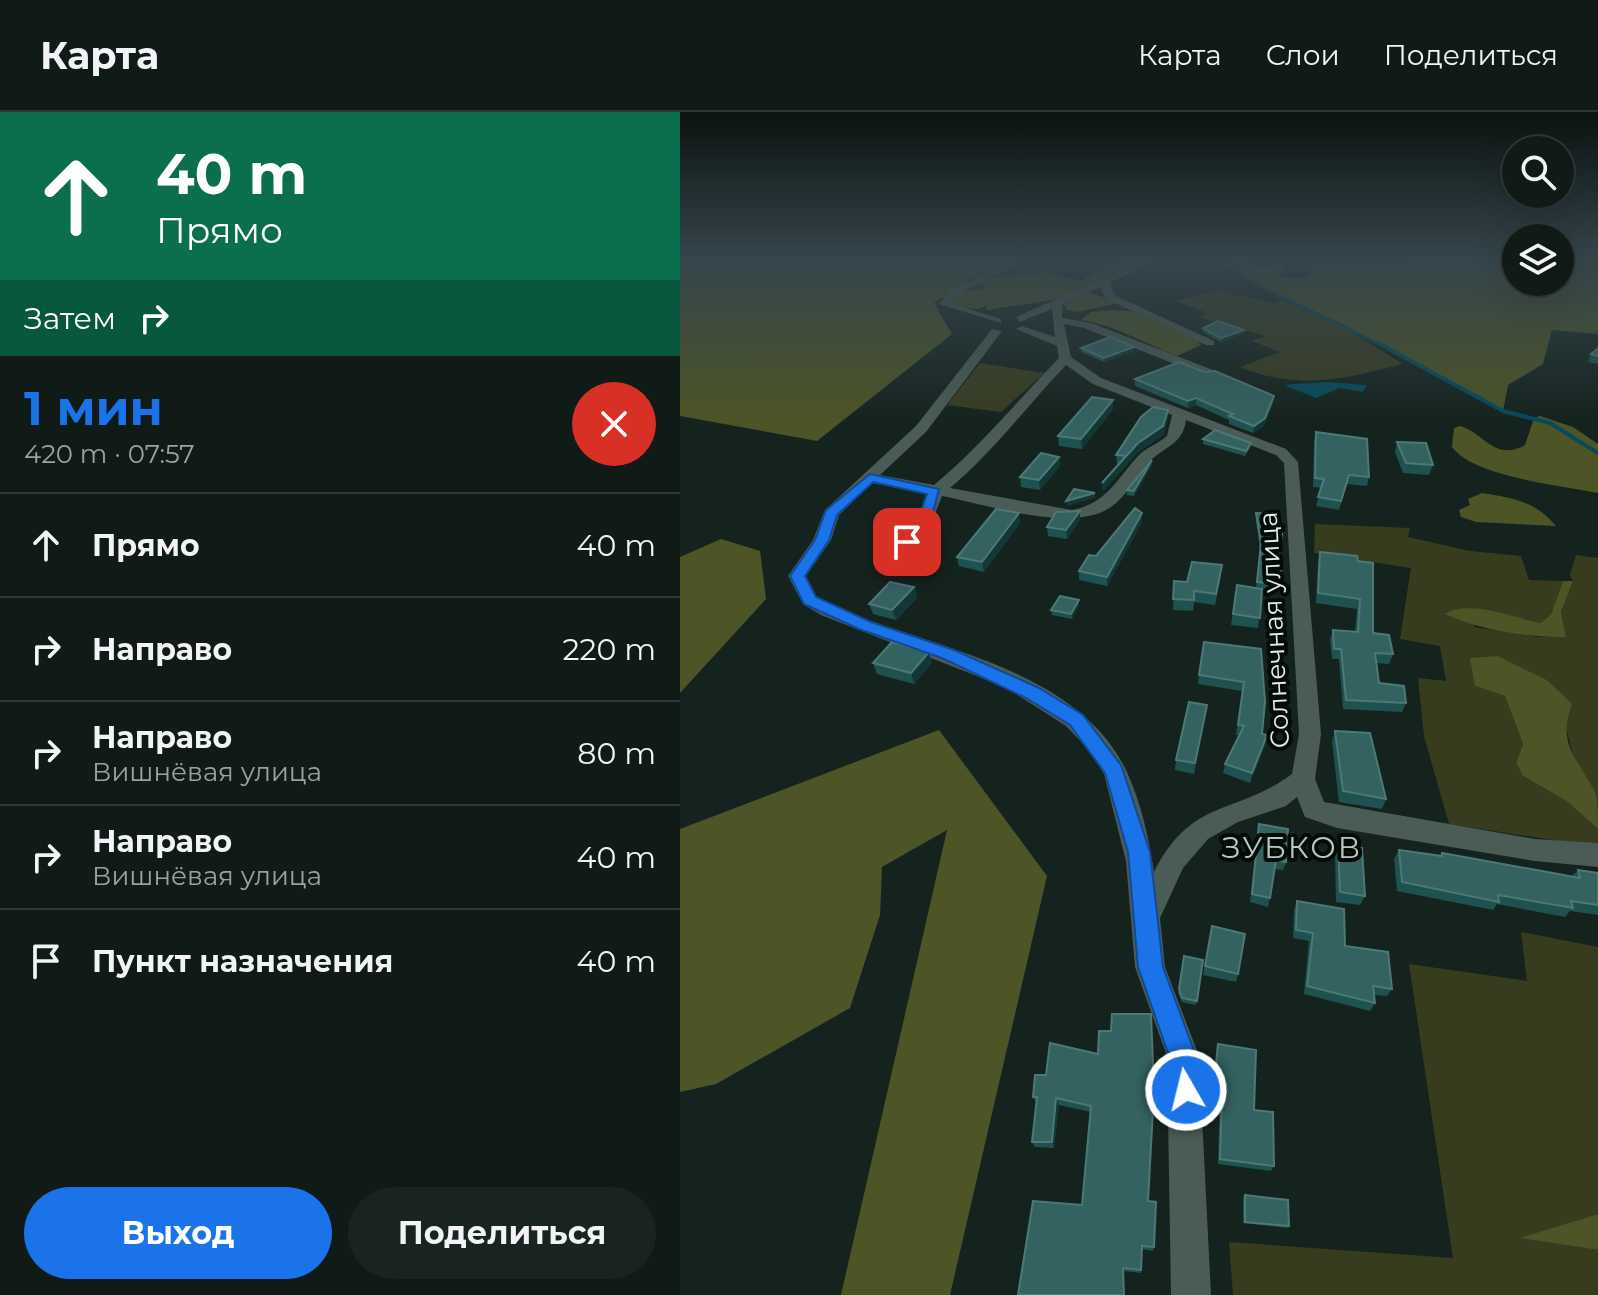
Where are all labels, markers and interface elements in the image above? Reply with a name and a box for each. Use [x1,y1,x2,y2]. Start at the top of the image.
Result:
text: Карта [40,32,159,79]
text: Карта [1138,38,1222,72]
text: Слои [1266,38,1340,72]
text: Поделиться [1384,38,1558,72]
map controls [1502,136,1574,296]
button: search [1502,136,1574,208]
text: 40 m [156,140,307,208]
icon: ahead [24,144,128,248]
text: Прямо [156,208,283,252]
button: layers [1502,224,1574,296]
icon: right [132,296,176,340]
text: Затем [24,300,116,337]
text: 1 мин [24,379,163,437]
button: close [572,382,656,466]
text: 420 m · 07:57 [24,438,195,470]
pin [873,508,941,576]
street label: Солнечная улица [1252,511,1296,749]
icon: arrive [885,520,929,564]
icon: ahead [24,523,68,567]
text: Прямо [92,527,200,564]
text: 40 m [577,527,656,564]
icon: right [24,627,68,671]
text: Направо [92,631,232,668]
text: 220 m [562,631,656,668]
text: Направо [92,719,232,756]
icon: right [24,731,68,775]
text: 80 m [577,735,656,772]
text: Вишнёвая улица [92,756,322,788]
text: Направо [92,823,232,860]
district label: ЗУБКОВ [1222,829,1362,866]
icon: right [24,835,68,879]
text: 40 m [577,839,656,876]
text: Вишнёвая улица [92,860,322,892]
icon: arrive [24,939,68,983]
text: Пункт назначения [92,943,393,980]
text: 40 m [577,943,656,980]
position arrow [1144,1048,1228,1132]
button: Выход [24,1187,332,1279]
button: Поделиться [348,1187,656,1279]

